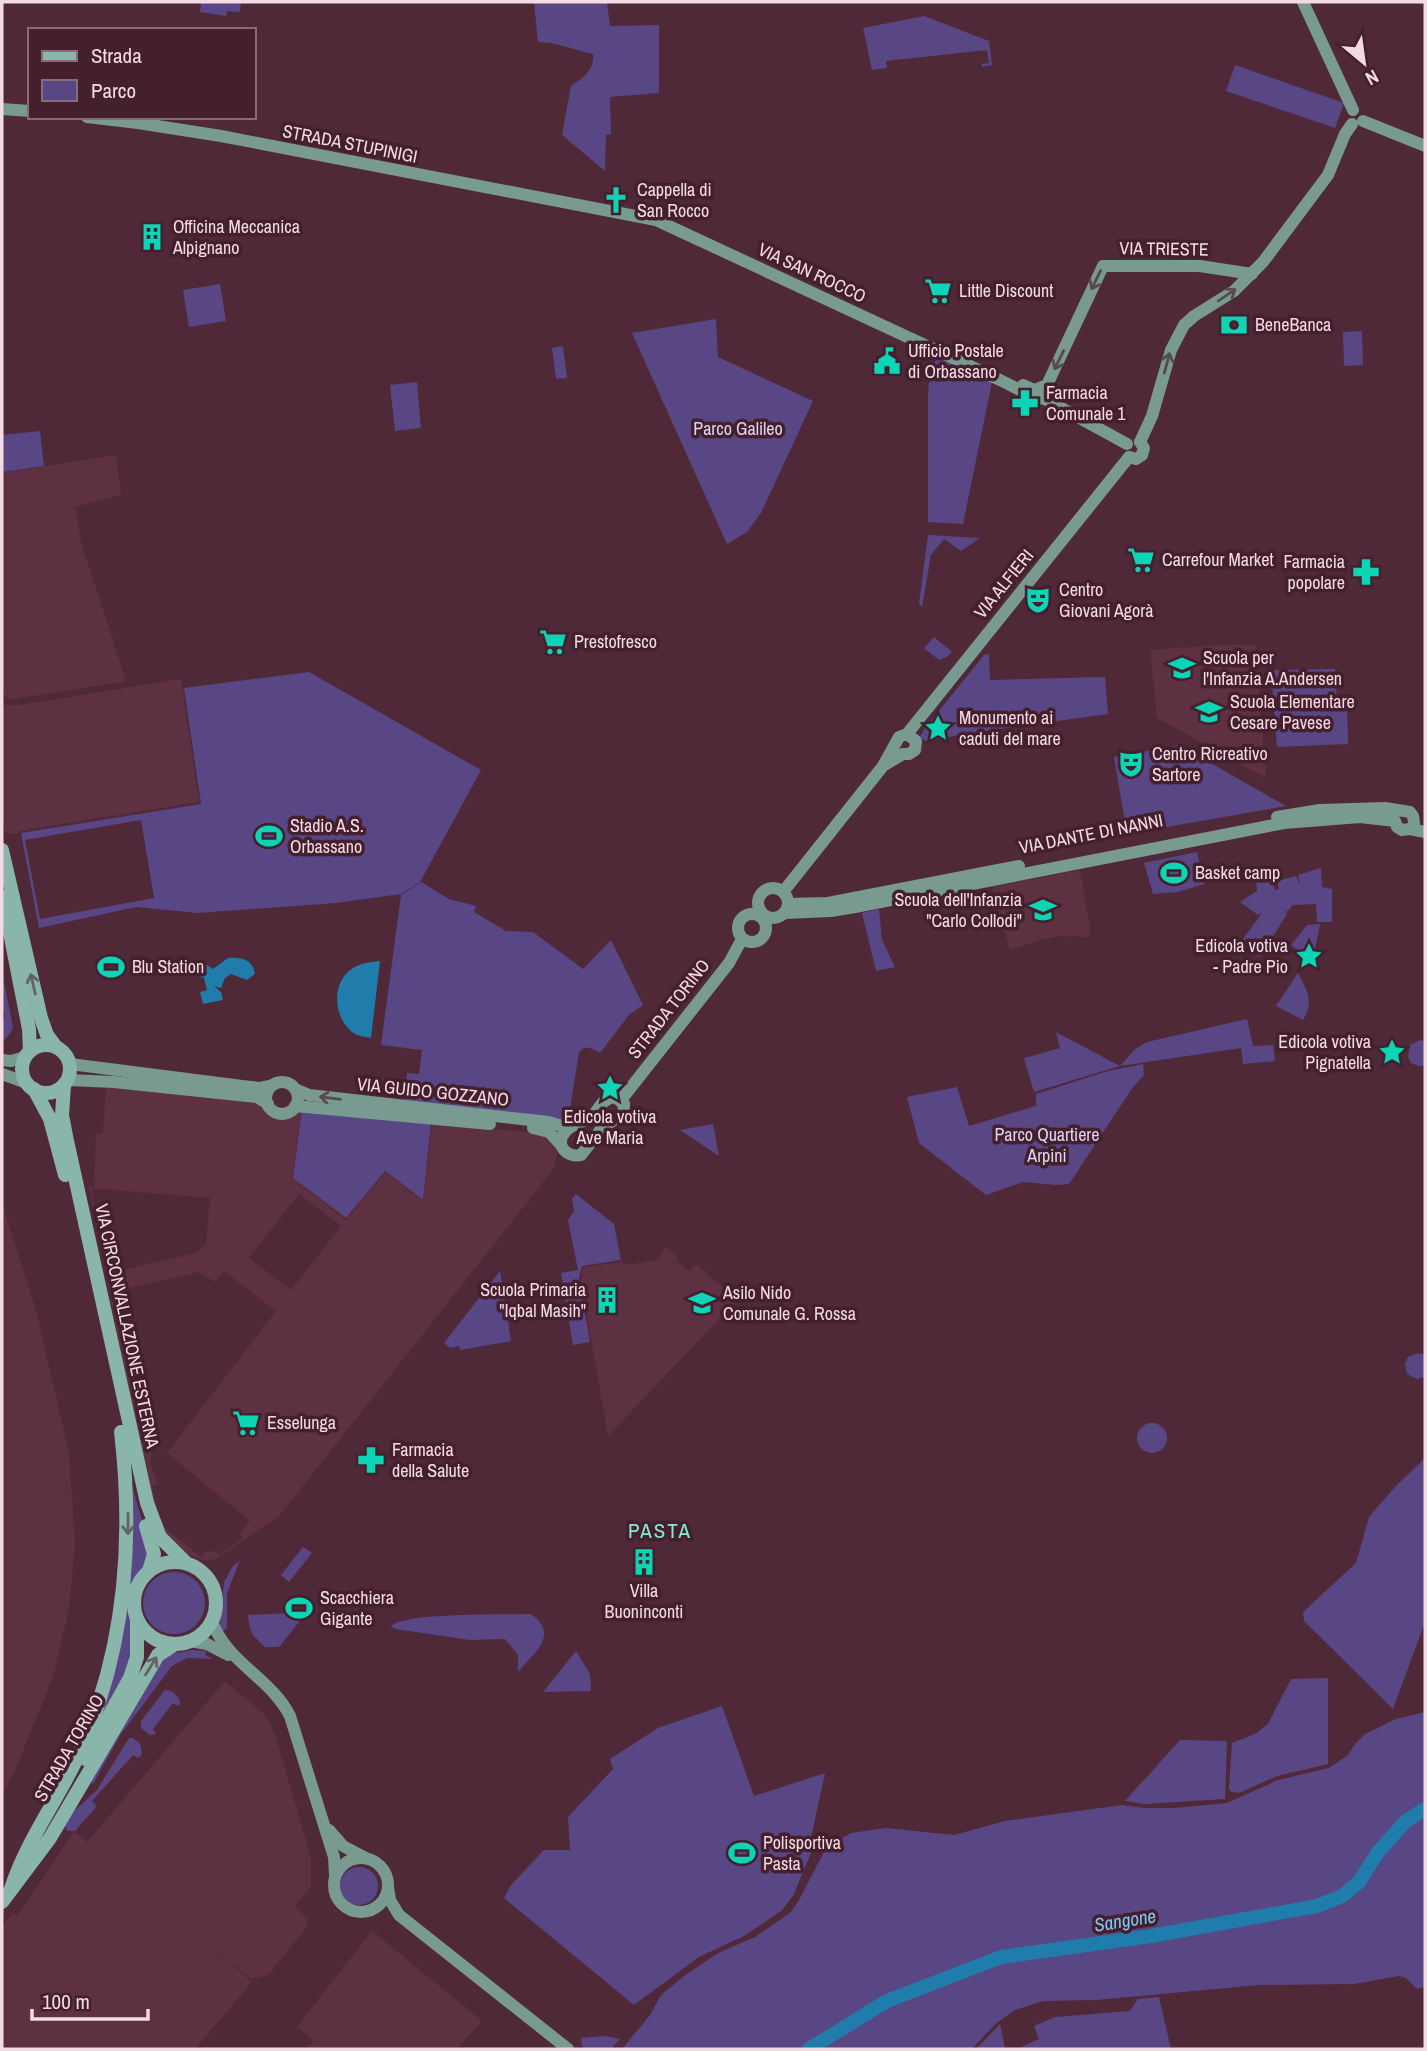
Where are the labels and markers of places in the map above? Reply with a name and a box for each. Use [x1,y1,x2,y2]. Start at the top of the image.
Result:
place label: Cappella di San Rocco [637,177,712,223]
church icon: Cappella di San Rocco [601,185,631,215]
place label: Officina Meccanica Alpignano [172,214,300,260]
building icon: Officina Meccanica Alpignano [137,222,167,252]
supermarket icon: Little Discount [923,276,953,306]
place label: Little Discount [959,278,1053,303]
bank icon: BeneBanca [1219,310,1249,340]
place label: BeneBanca [1255,312,1331,337]
place label: Ufficio Postale di Orbassano [908,338,1004,384]
public building icon: Ufficio Postale di Orbassano [872,346,902,376]
place label: Farmacia Comunale 1 [1046,380,1126,426]
pharmacy icon: Farmacia Comunale 1 [1010,388,1040,418]
supermarket icon: Carrefour Market [1126,545,1156,575]
place label: Carrefour Market [1162,547,1274,572]
place label: Farmacia popolare [1283,549,1345,595]
pharmacy icon: Farmacia popolare [1351,557,1381,587]
place label: Centro Giovani Agorà [1059,577,1153,623]
theatre icon: Centro Giovani Agorà [1023,585,1053,615]
supermarket icon: Prestofresco [538,627,568,657]
place label: Prestofresco [574,629,657,654]
place label: Scuola per l'Infanzia A.Andersen [1203,645,1342,691]
school or university icon: Scuola per l'Infanzia A.Andersen [1167,653,1197,683]
place label: Scuola Elementare Cesare Pavese [1230,689,1355,735]
school or university icon: Scuola Elementare Cesare Pavese [1194,697,1224,727]
place label: Monumento ai caduti del mare [959,705,1061,751]
place icon: Monumento ai caduti del mare [923,713,953,743]
place label: Centro Ricreativo Sartore [1152,741,1268,787]
theatre icon: Centro Ricreativo Sartore [1116,749,1146,779]
place label: Stadio A.S. Orbassano [290,813,364,859]
sports icon: Stadio A.S. Orbassano [254,821,284,851]
sports icon: Basket camp [1159,858,1189,888]
place label: Basket camp [1195,860,1280,885]
place label: Scuola dell'Infanzia "Carlo Collodi" [894,887,1022,933]
school or university icon: Scuola dell'Infanzia "Carlo Collodi" [1028,895,1058,925]
place label: Edicola votiva - Padre Pio [1195,933,1288,979]
place icon: Edicola votiva - Padre Pio [1294,941,1324,971]
sports icon: Blu Station [96,952,126,982]
place label: Blu Station [132,954,204,979]
place label: Edicola votiva Pignatella [1278,1029,1371,1075]
place icon: Edicola votiva Pignatella [1377,1037,1407,1067]
place icon: Edicola votiva Ave Maria [595,1073,625,1103]
place label: Edicola votiva Ave Maria [564,1104,656,1150]
place label: Scuola Primaria "Iqbal Masih" [480,1277,586,1323]
place label: Asilo Nido Comunale G. Rossa [722,1280,856,1326]
building icon: Scuola Primaria "Iqbal Masih" [592,1285,622,1315]
school or university icon: Asilo Nido Comunale G. Rossa [687,1288,717,1318]
supermarket icon: Esselunga [231,1408,261,1438]
place label: Esselunga [267,1410,336,1435]
place label: Farmacia della Salute [392,1437,469,1483]
pharmacy icon: Farmacia della Salute [356,1445,386,1475]
building icon: Villa Buoninconti [629,1547,659,1577]
place label: Villa Buoninconti [605,1578,683,1624]
place label: Scacchiera Gigante [320,1585,394,1631]
sports icon: Scacchiera Gigante [284,1593,314,1623]
place label: Polisportiva Pasta [763,1830,841,1876]
sports icon: Polisportiva Pasta [727,1838,757,1868]

